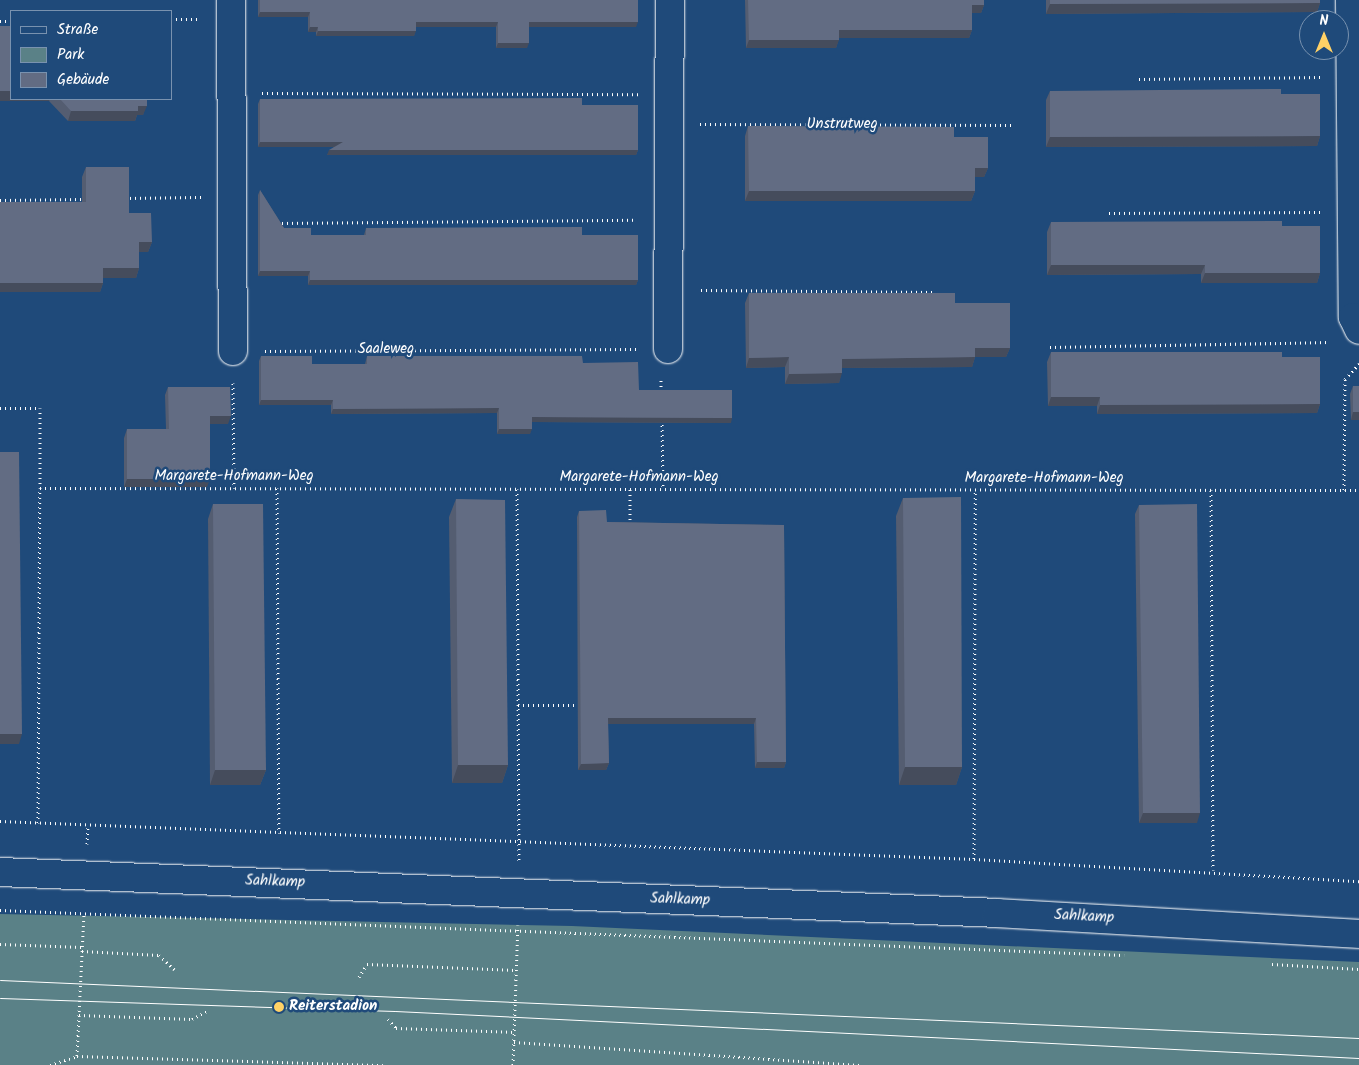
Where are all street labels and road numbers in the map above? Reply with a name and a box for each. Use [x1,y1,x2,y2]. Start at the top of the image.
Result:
street label: Unstrutweg [806,116,878,134]
street label: Saaleweg [358,341,414,359]
street label: Margarete-Hofmann-Weg [154,468,314,486]
street label: Margarete-Hofmann-Weg [559,469,719,487]
street label: Margarete-Hofmann-Weg [964,470,1124,488]
street label: Sahlkamp [245,872,305,892]
street label: Sahlkamp [650,890,710,910]
street label: Sahlkamp [1054,906,1114,928]

